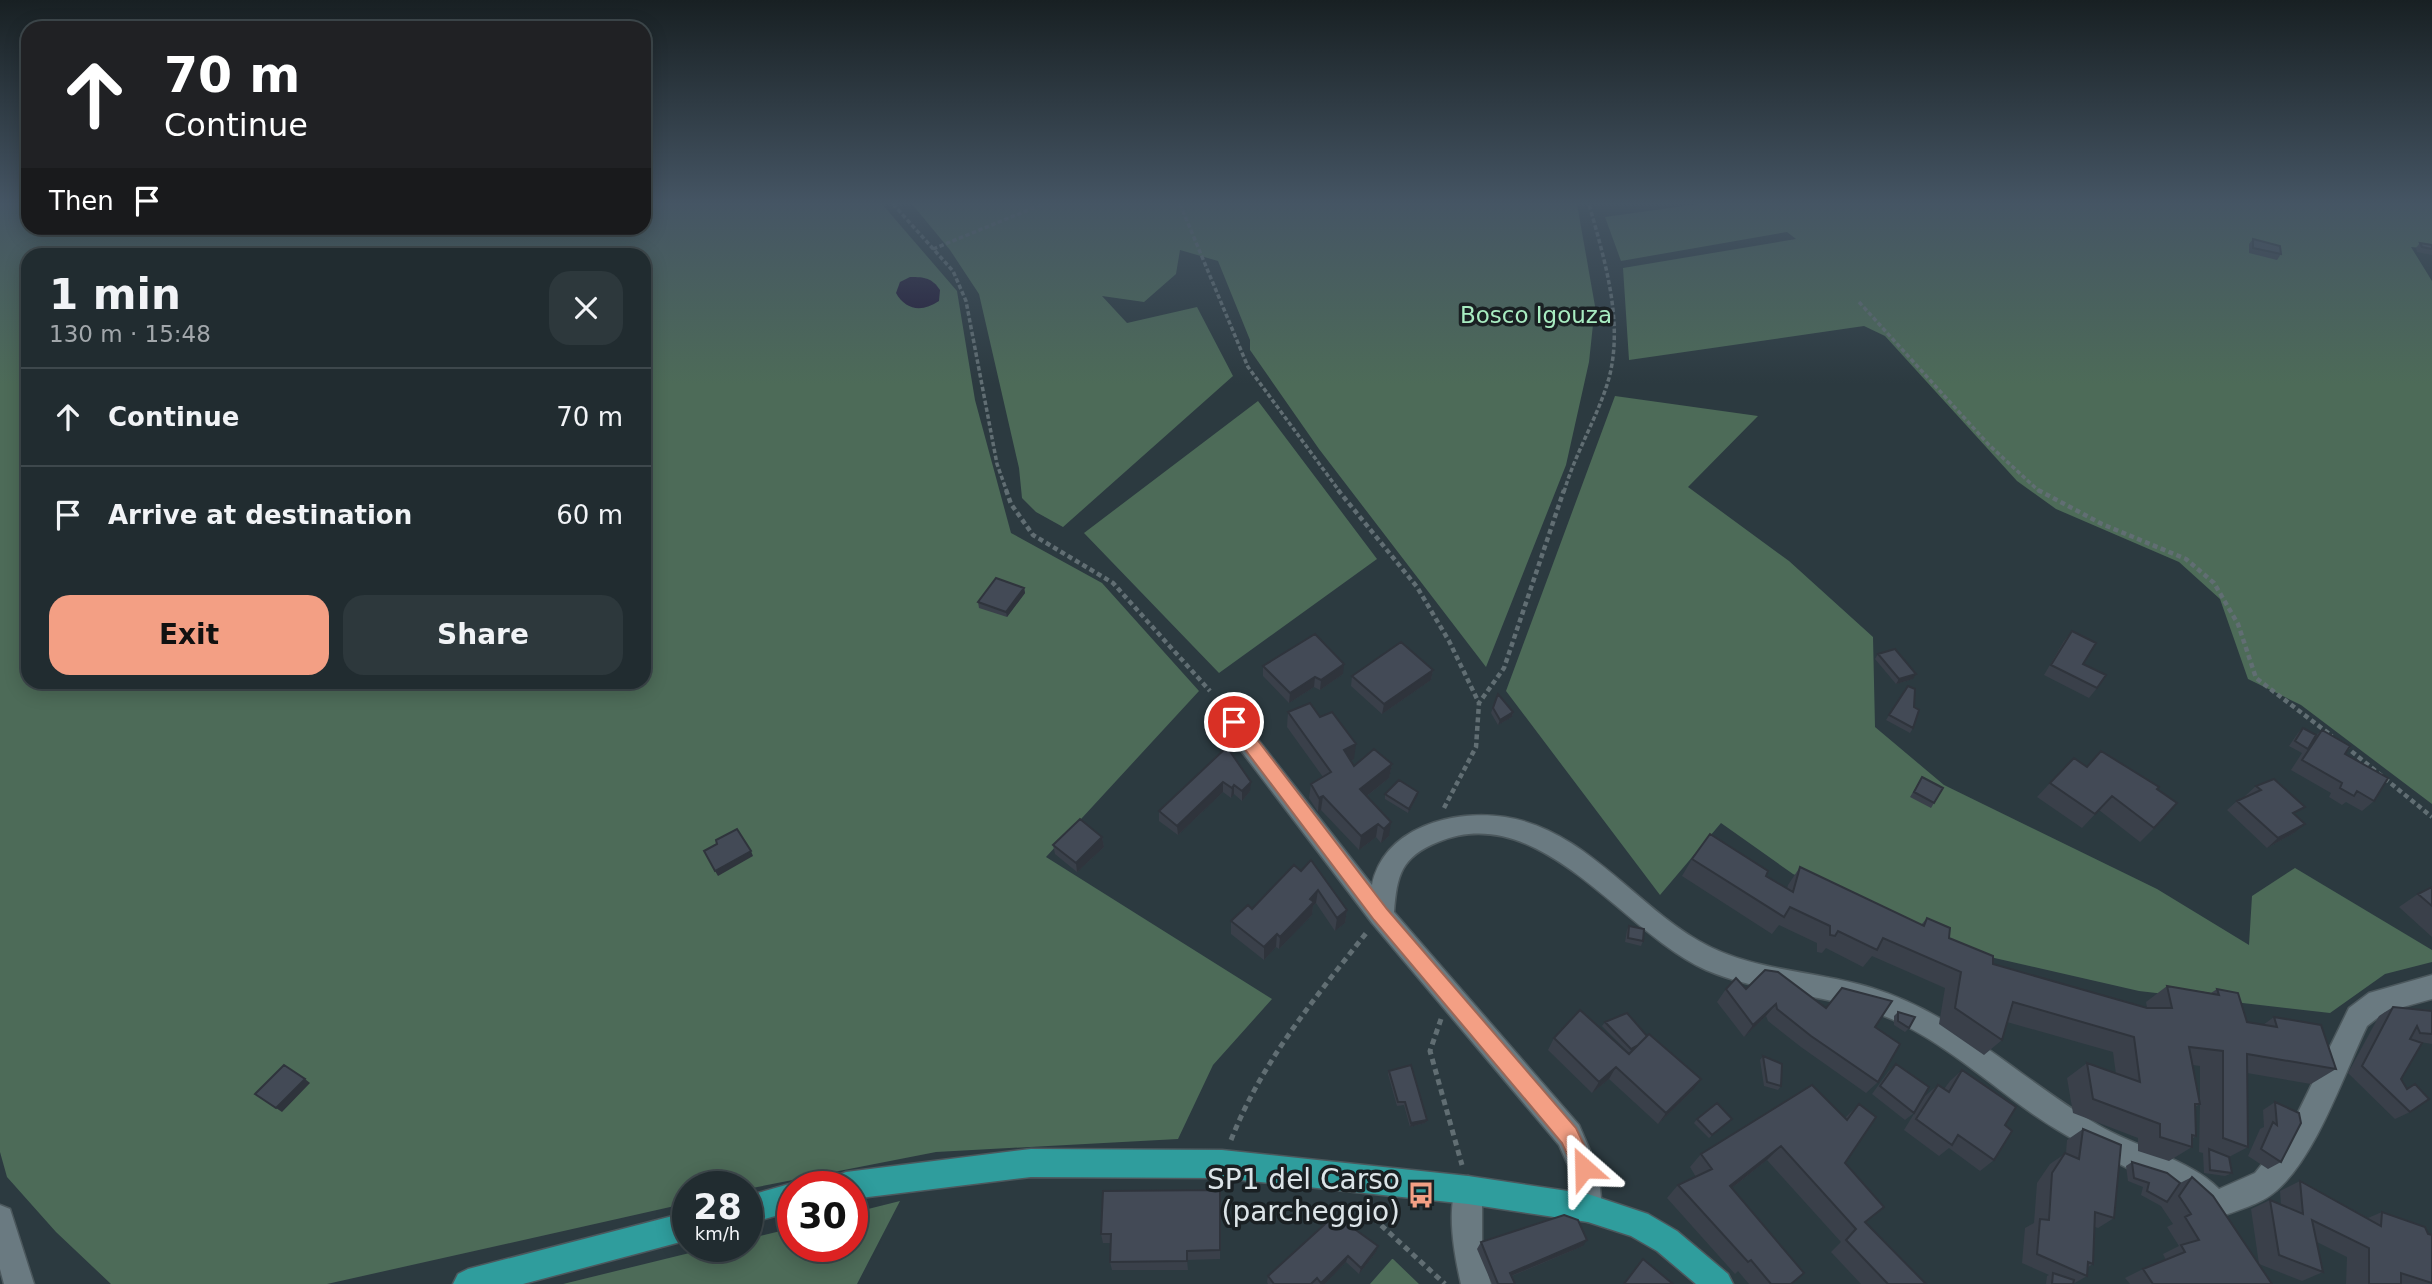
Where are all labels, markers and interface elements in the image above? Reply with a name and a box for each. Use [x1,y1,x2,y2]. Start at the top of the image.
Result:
text: 70 m [164,47,300,104]
icon: ahead [49,49,140,140]
text: Continue [164,106,308,144]
icon: arrive [128,182,166,220]
text: Then [49,186,114,216]
text: 1 min [49,270,181,319]
button: close [549,271,623,345]
park label: Bosco Igouza [1460,302,1612,328]
text: 130 m · 15:48 [49,321,211,347]
icon: ahead [49,398,87,436]
text: Continue [108,402,239,432]
text: 70 m [556,402,623,432]
icon: arrive [49,496,87,534]
text: Arrive at destination [108,500,412,530]
text: 60 m [556,500,623,530]
button: Exit [49,595,329,675]
button: Share [343,595,623,675]
pin [1204,692,1264,752]
icon: arrive [1215,703,1253,741]
position arrow [1547,1131,1621,1205]
place label: SP1 del Carso (parcheggio) [1207,1163,1400,1228]
speed limit sign: 30 [777,1171,868,1262]
bus stop icon: SP1 del Carso (parcheggio) [1406,1180,1436,1210]
text: 28 [693,1187,742,1227]
text: km/h [695,1223,740,1244]

